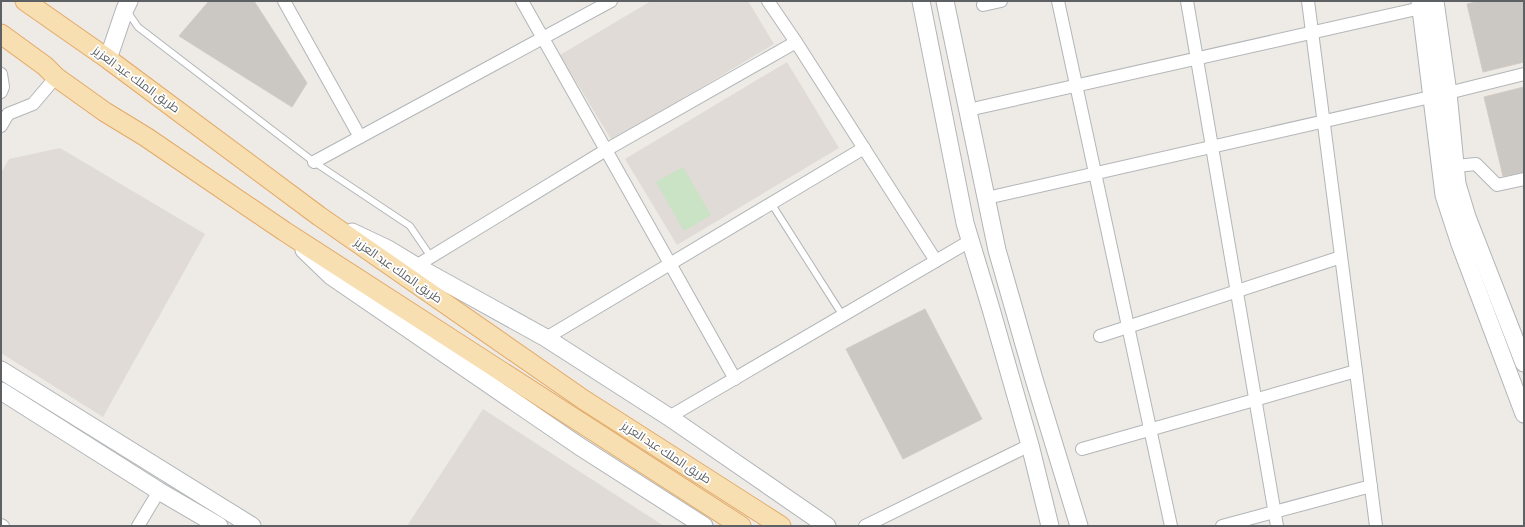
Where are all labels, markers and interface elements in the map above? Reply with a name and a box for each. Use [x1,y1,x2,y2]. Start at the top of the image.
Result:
street label: طريق الملك عبد العزيز [89,43,182,117]
street label: طريق الملك عبد العزيز [350,235,445,307]
street label: طريق الملك عبد العزيز [618,418,714,488]

